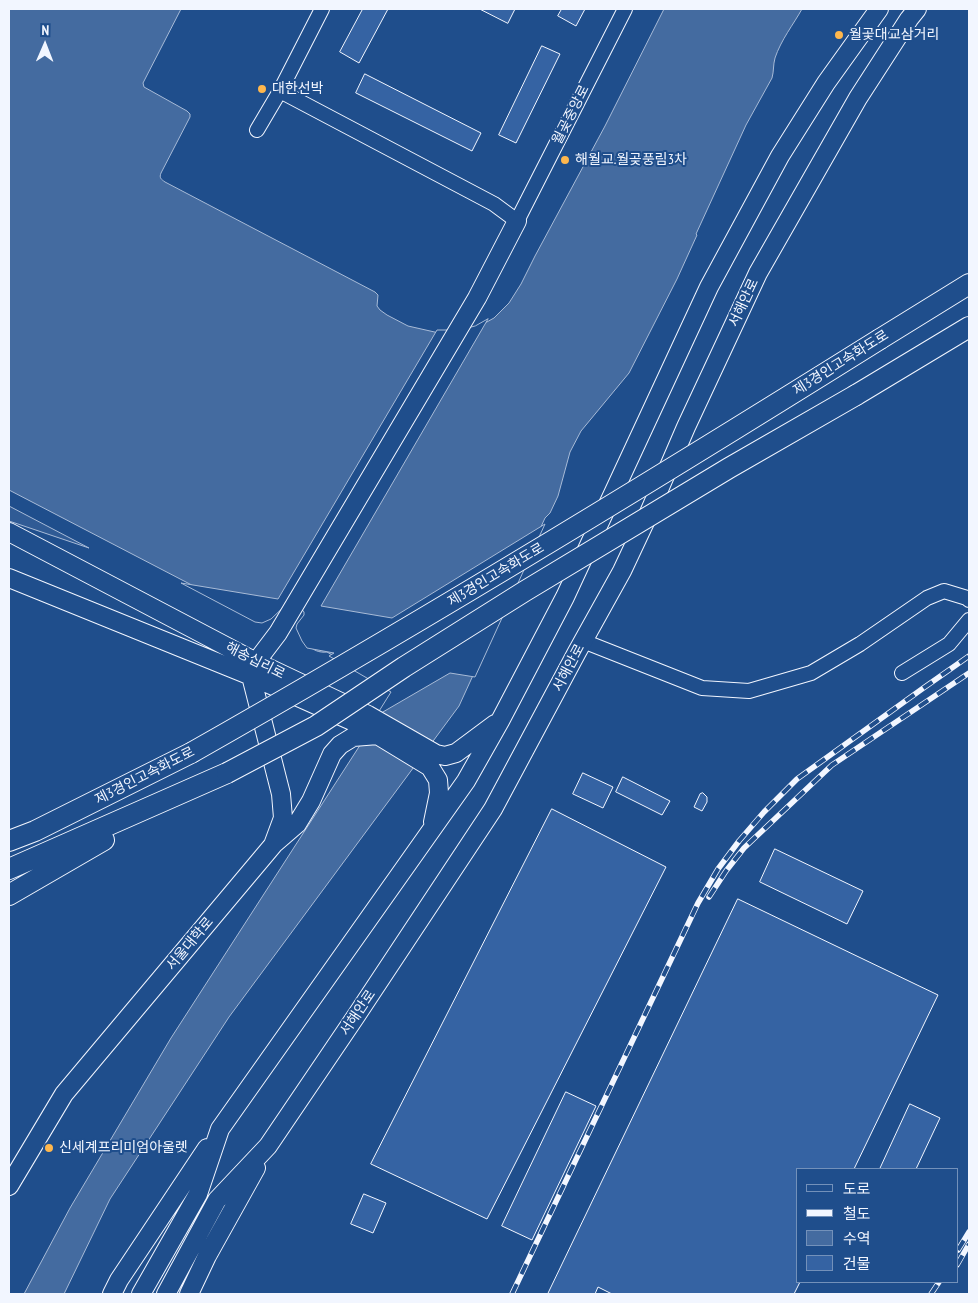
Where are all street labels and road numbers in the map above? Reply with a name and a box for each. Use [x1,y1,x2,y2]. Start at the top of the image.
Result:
street label: 월곶중앙로 [549,82,593,148]
street label: 서해안로 [726,276,762,330]
street label: 제3경인고속화도로 [790,327,892,399]
street label: 제3경인고속화도로 [445,540,547,610]
street label: 해송십리로 [222,639,288,683]
street label: 서해안로 [549,641,589,695]
street label: 제3경인고속화도로 [92,744,198,808]
street label: 서울대학로 [163,914,217,974]
street label: 서해안로 [337,987,379,1039]

